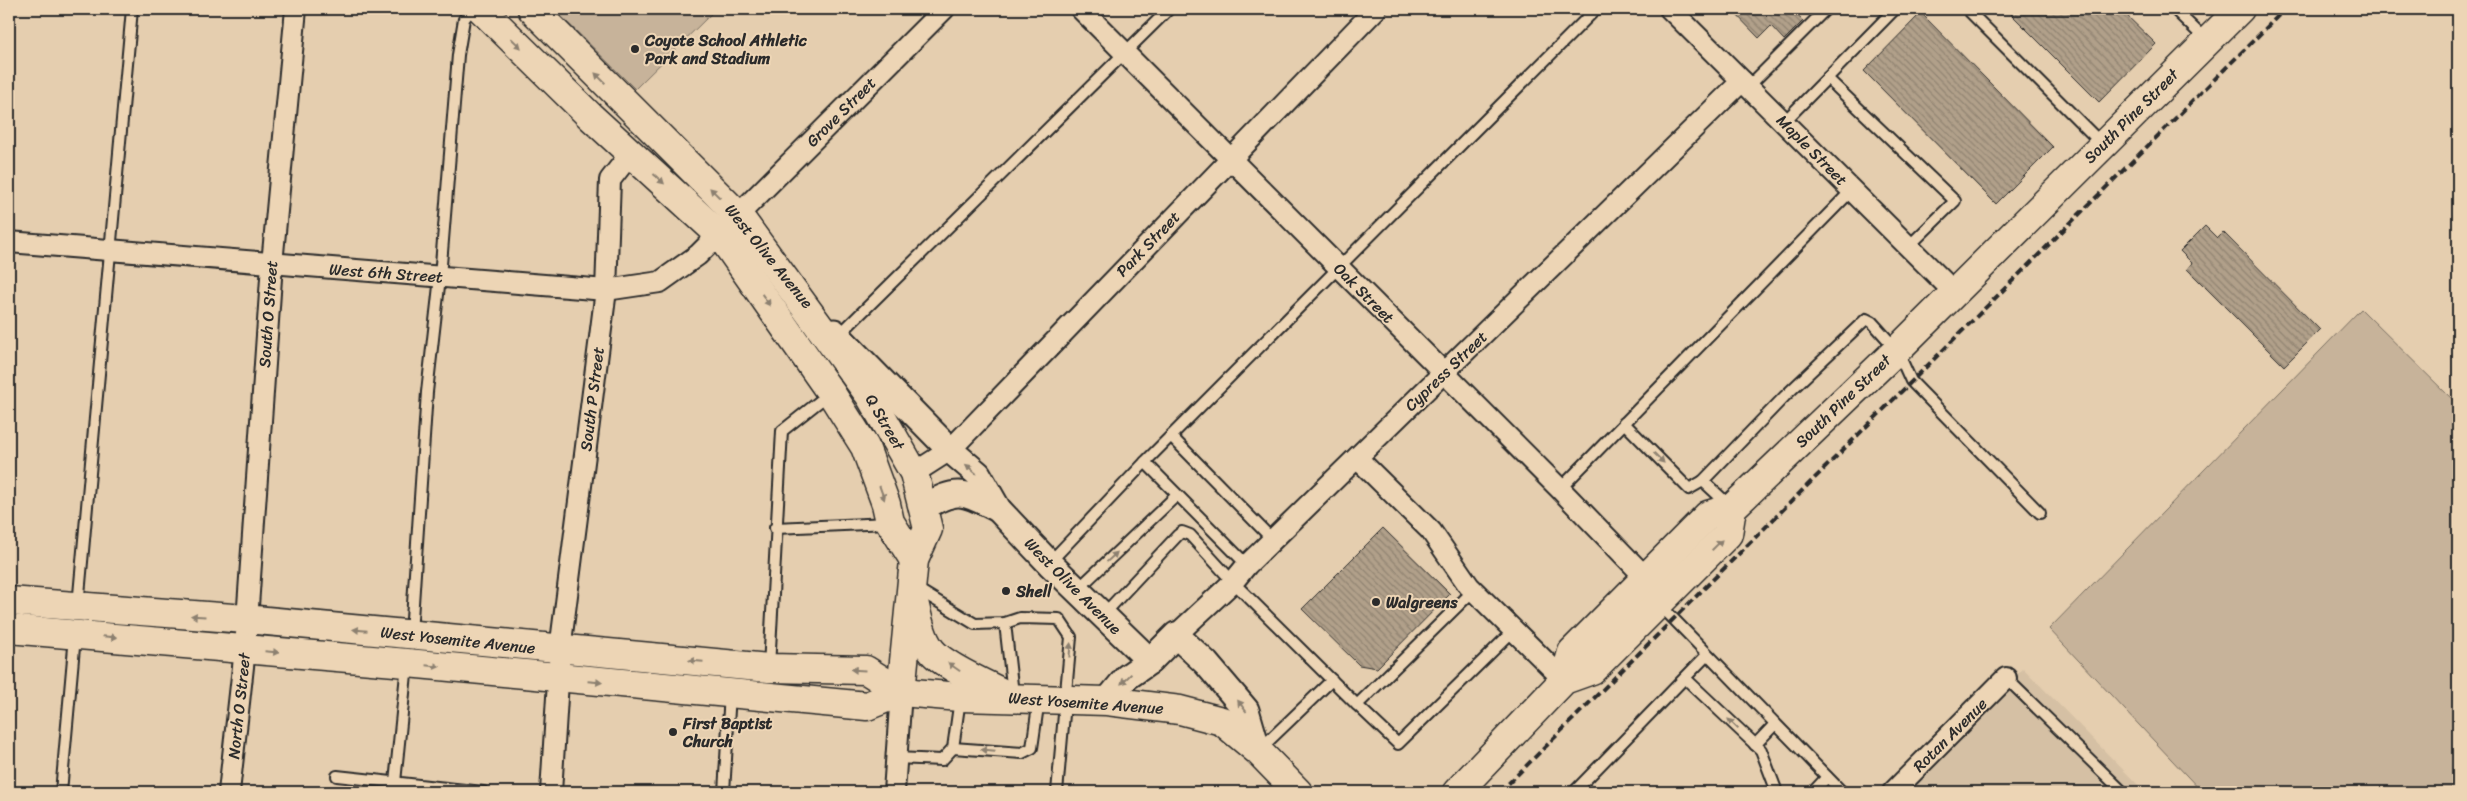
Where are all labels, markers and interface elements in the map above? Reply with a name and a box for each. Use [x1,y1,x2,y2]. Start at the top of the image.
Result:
place label: Coyote School Athletic Park and Stadium [644,26,808,73]
one-way arrow [509,37,521,49]
marker: Coyote School Athletic Park and Stadium [629,43,641,55]
street label: South Pine Street [2076,61,2186,171]
street label: Grove Street [799,70,883,154]
one-way arrow [594,72,606,84]
street label: Maple Street [1769,107,1855,193]
one-way arrow [652,173,664,185]
one-way arrow [709,187,721,199]
street label: West Olive Avenue [717,197,821,315]
street label: Park Street [1109,204,1187,284]
street label: West 6th Street [328,255,444,291]
street label: Oak Street [1326,255,1402,331]
street label: South O Street [250,259,286,369]
one-way arrow [761,293,771,307]
street label: Cypress Street [1397,323,1495,419]
street label: South P Street [571,345,613,453]
street label: South Pine Street [1788,347,1899,455]
street label: Q Street [857,388,913,456]
one-way arrow [1653,452,1665,464]
one-way arrow [966,463,978,475]
one-way arrow [878,486,886,501]
street label: West Olive Avenue [1017,530,1129,642]
one-way arrow [1711,539,1723,551]
one-way arrow [1106,551,1119,562]
place label: Shell [1015,577,1053,606]
marker: Shell [1000,585,1012,597]
place label: Walgreens [1386,588,1458,617]
marker: Walgreens [1370,596,1382,608]
one-way arrow [190,611,206,619]
street label: West Yosemite Avenue [379,617,537,663]
one-way arrow [352,626,368,634]
one-way arrow [102,634,118,642]
one-way arrow [1066,642,1074,658]
one-way arrow [264,648,280,656]
street label: North O Street [219,651,259,760]
one-way arrow [688,657,704,665]
one-way arrow [426,662,442,670]
one-way arrow [948,662,961,672]
one-way arrow [850,666,866,674]
one-way arrow [1121,673,1133,685]
one-way arrow [587,678,603,686]
street label: West Yosemite Avenue [1007,683,1165,723]
street label: Rotan Avenue [1906,691,1994,779]
one-way arrow [1237,699,1247,713]
place label: First Baptist Church [682,709,772,756]
one-way arrow [1727,718,1739,730]
marker: First Baptist Church [667,726,679,738]
one-way arrow [979,746,995,754]

